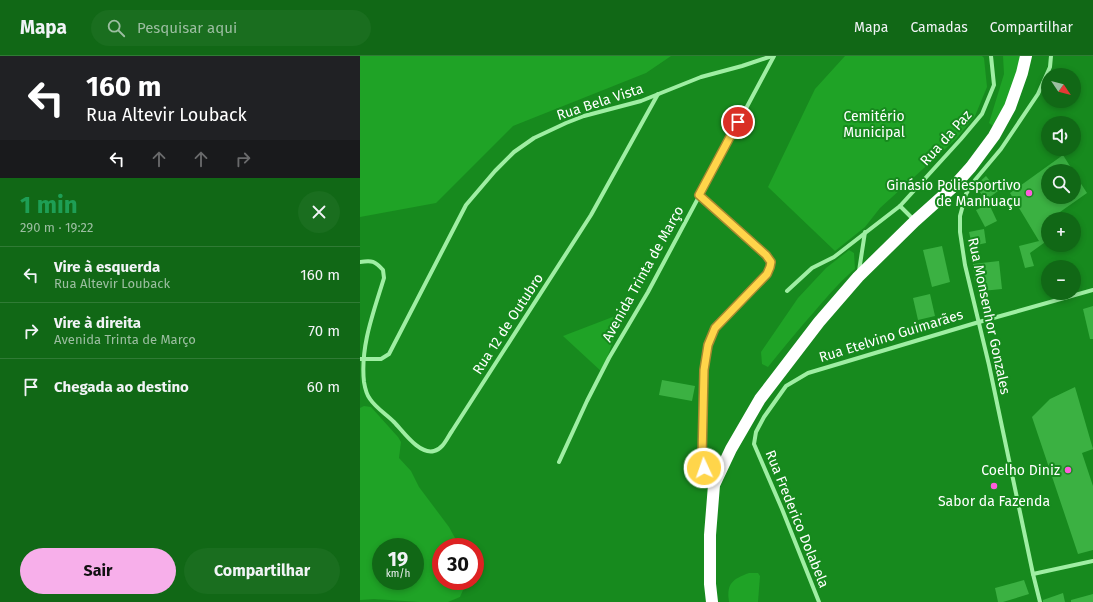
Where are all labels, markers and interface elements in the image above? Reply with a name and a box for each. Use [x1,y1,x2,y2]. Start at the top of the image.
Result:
search box [91,10,371,46]
text: Mapa [20,16,67,39]
icon: search [105,17,127,39]
text: Pesquisar aqui [137,19,237,37]
text: Mapa [854,19,888,36]
text: Camadas [910,19,968,36]
text: Compartilhar [990,19,1073,36]
north arrow [1041,68,1081,108]
map controls [1041,68,1081,300]
text: 160 m [86,70,161,103]
icon: left [20,72,72,124]
street label: Rua Bela Vista [554,80,646,124]
text: Rua Altevir Louback [86,104,247,126]
pin [721,105,755,139]
street label: Rua da Paz [917,107,975,169]
park label: Cemitério Municipal [843,108,905,141]
icon: arrive [727,111,749,133]
button: sound [1041,116,1081,156]
icon: left [106,148,128,170]
icon: ahead [148,148,170,170]
icon: ahead [190,148,212,170]
icon: right [232,148,254,170]
button: search [1041,164,1081,204]
place label: Ginásio Poliesportivo de Manhuaçu [886,177,1021,210]
marker: Ginásio Poliesportivo de Manhuaçu [1024,188,1034,198]
text: 1 min [20,191,78,219]
button: close [298,191,340,233]
street label: Avenida Trinta de Março [599,203,687,345]
button: + [1041,212,1081,252]
text: 290 m · 19:22 [20,220,93,235]
street label: Rua Monsenhor Gonzales [964,236,1014,396]
text: Vire à esquerda [54,258,160,276]
button: − [1041,260,1081,300]
icon: left [20,264,42,286]
text: 160 m [300,266,340,284]
street label: Rua 12 de Outubro [469,270,547,378]
text: Rua Altevir Louback [54,276,170,291]
street label: Rua Etelvino Guimarães [817,306,966,366]
text: Vire à direita [54,314,141,332]
icon: right [20,320,42,342]
text: 70 m [308,322,340,340]
text: Avenida Trinta de Março [54,332,196,347]
icon: arrive [20,376,42,398]
text: Chegada ao destino [54,378,189,396]
text: 60 m [307,378,340,396]
position arrow [683,447,725,489]
street label: Rua Frederico Dolabela [762,448,832,590]
place label: Coelho Diniz [981,462,1060,479]
marker: Coelho Diniz [1063,465,1073,475]
marker: Sabor da Fazenda [989,481,999,491]
place label: Sabor da Fazenda [938,493,1050,510]
speed limit sign: 30 [432,538,484,590]
text: 19 [388,547,408,571]
button: Sair [20,548,176,594]
button: Compartilhar [184,548,340,594]
text: km/h [386,568,410,580]

